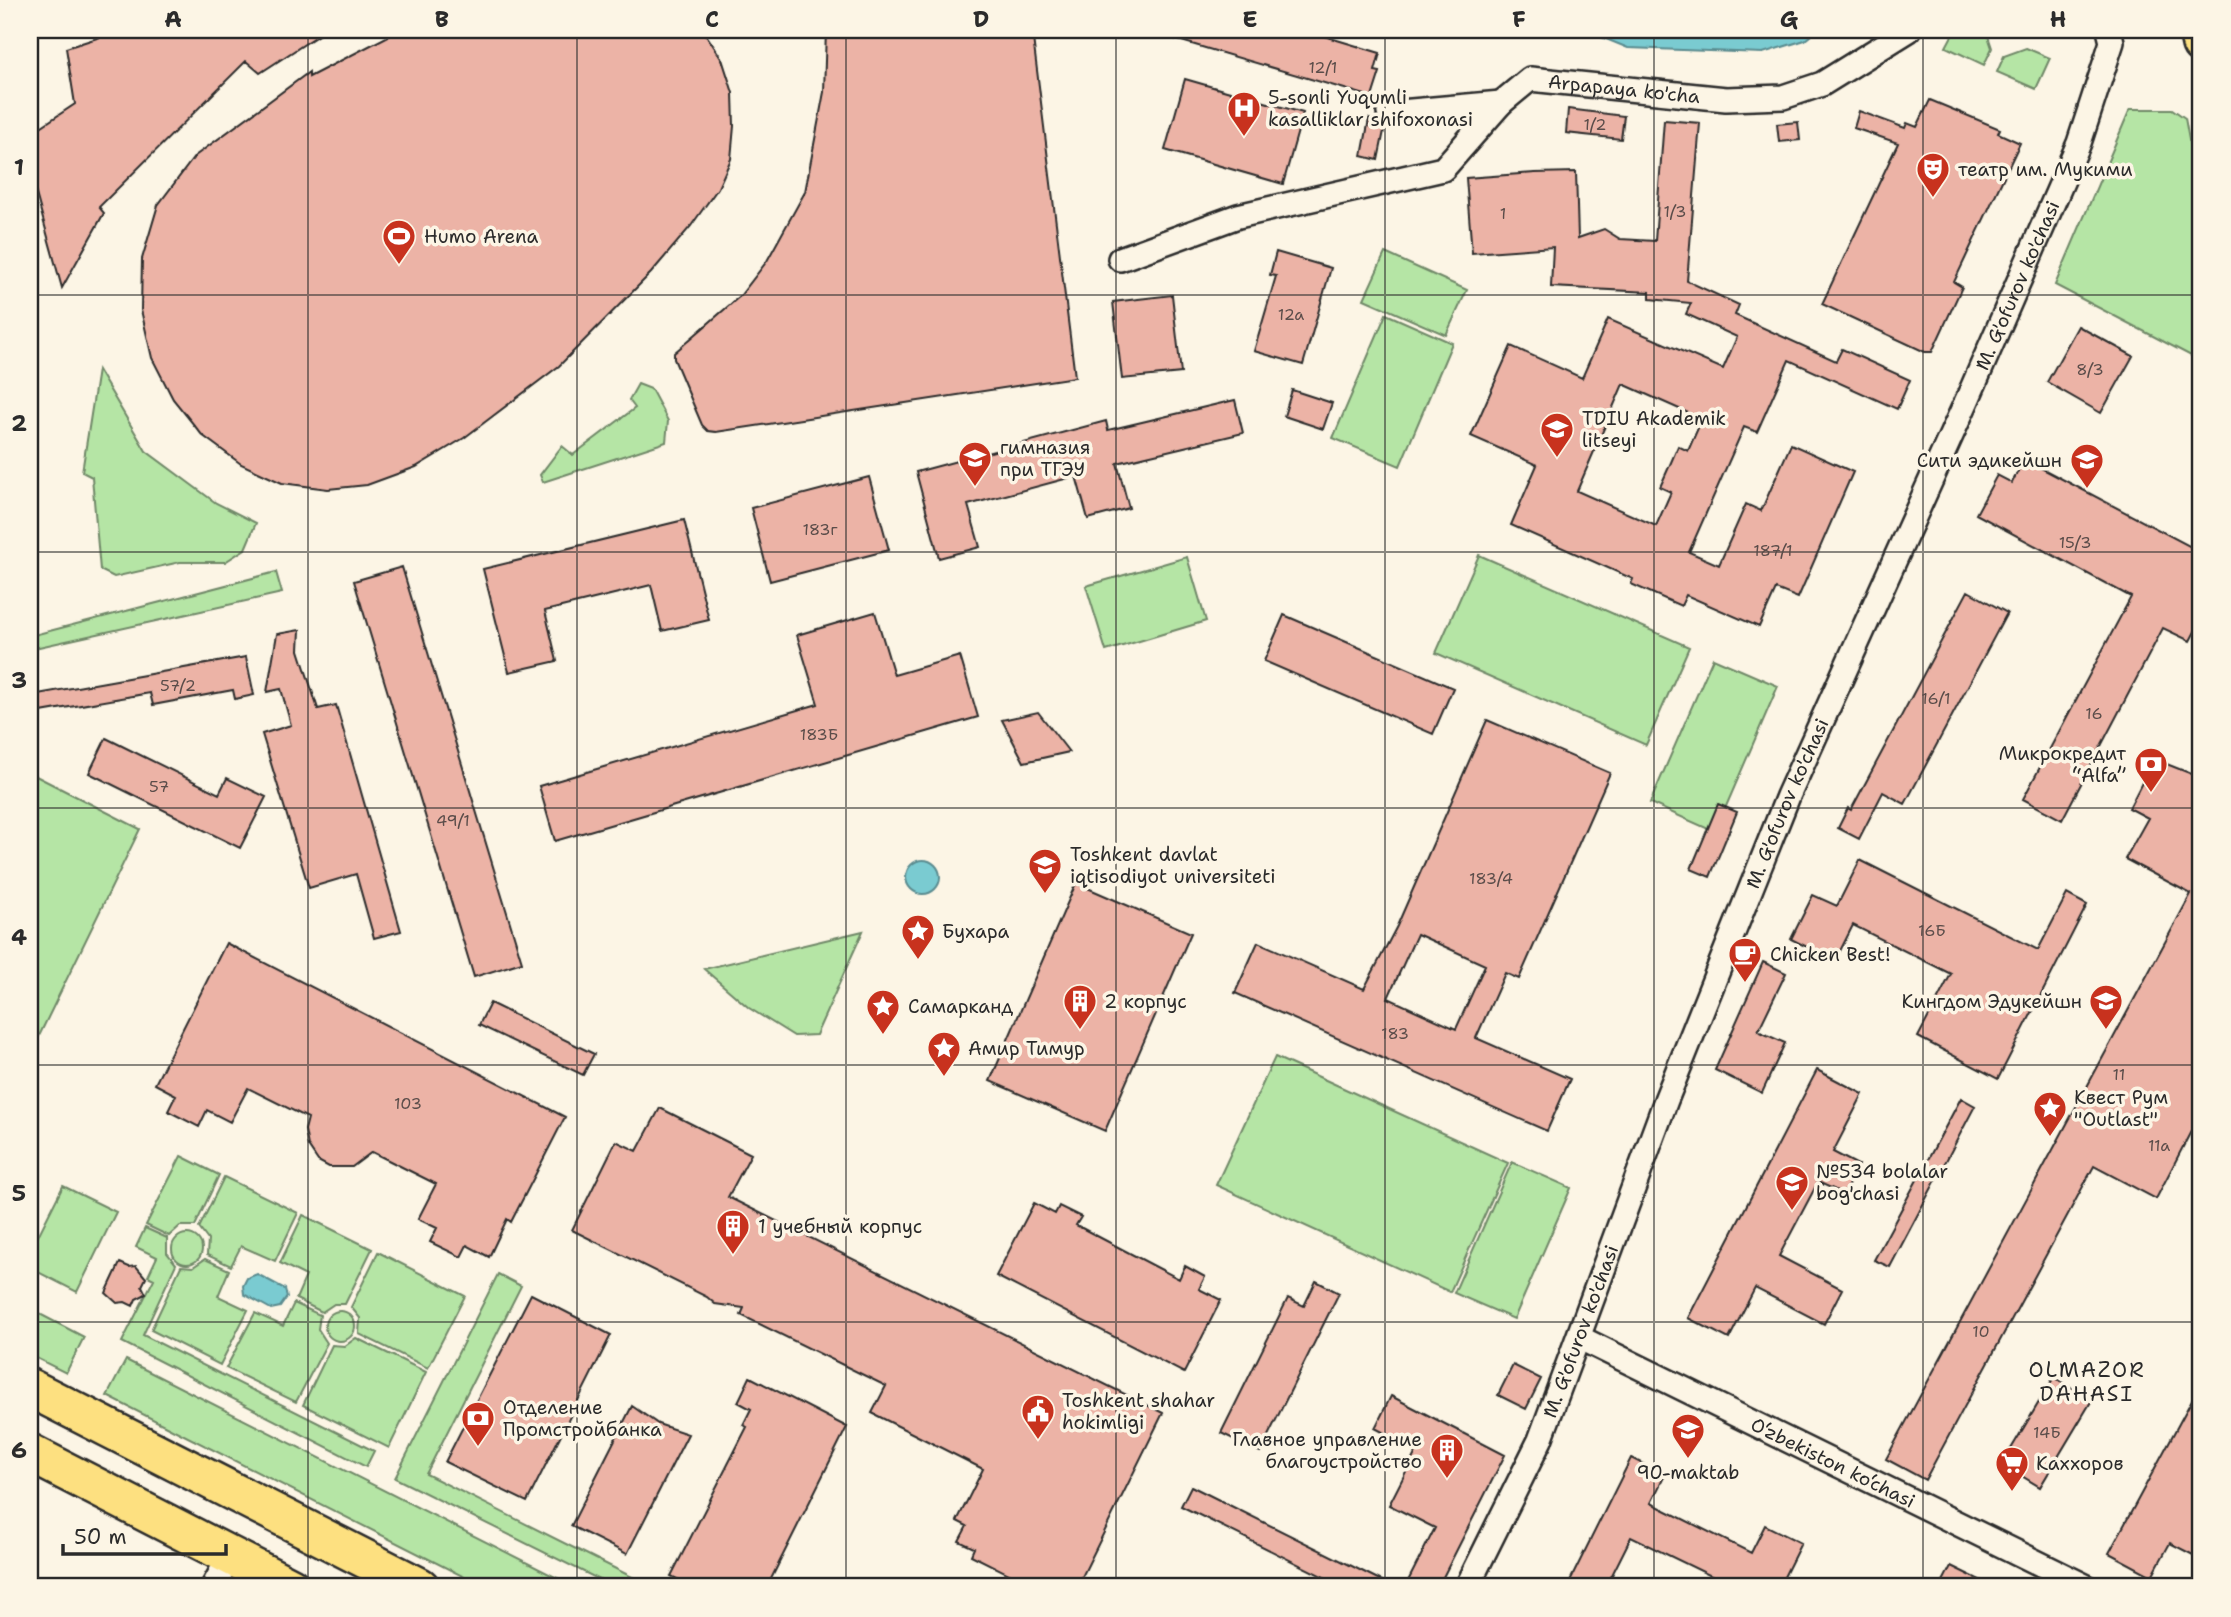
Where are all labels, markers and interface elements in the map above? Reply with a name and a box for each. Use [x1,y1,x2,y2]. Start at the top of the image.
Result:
text: A [164,4,182,34]
text: B [435,4,449,34]
text: C [705,4,719,34]
text: D [973,4,989,34]
text: E [1242,4,1258,34]
text: F [1512,4,1526,34]
text: G [1780,4,1799,34]
text: H [2050,4,2066,34]
house number: 12/1 [1308,57,1338,78]
street label: Arpapaya ko'cha [1547,68,1701,109]
place label: 5-sonli Yuqumli kasalliklar shifoxonasi [1268,85,1473,132]
hospital icon: 5-sonli Yuqumli kasalliklar shifoxonasi [1225,89,1263,138]
house number: 1/2 [1584,114,1606,135]
theatre icon: театр им. Мукими [1914,150,1952,199]
text: 1 [14,152,24,182]
place label: театр им. Мукими [1958,157,2133,182]
street label: M. G'ofurov ko'chasi [1969,197,2065,374]
house number: 1/3 [1664,201,1686,222]
house number: 1 [1500,203,1506,224]
sports icon: Humo Arena [380,217,418,266]
place label: Humo Arena [424,224,539,249]
house number: 12a [1278,304,1304,325]
house number: 8/3 [2076,359,2104,380]
place label: TDIU Akademik litseyi [1582,406,1726,453]
text: 2 [11,408,27,438]
school or university icon: TDIU Akademik litseyi [1538,410,1576,459]
place label: гимназия при ТГЭУ [1000,435,1090,482]
school or university icon: гимназия при ТГЭУ [956,439,994,488]
school or university icon: Сити эдикейшн [2068,441,2106,490]
place label: Сити эдикейшн [1917,448,2062,473]
house number: 183г [802,519,838,540]
house number: 15/3 [2059,532,2091,553]
house number: 187/1 [1753,540,1793,561]
text: 3 [11,665,27,695]
house number: 57/2 [160,675,196,696]
house number: 16/1 [1921,688,1951,709]
house number: 16 [2085,703,2103,724]
street label: M. G'ofurov ko'chasi [1740,714,1834,892]
house number: 183Б [800,724,838,745]
place label: Микрокредит “Alfa” [1999,741,2127,788]
bank icon: Микрокредит “Alfa” [2132,745,2170,794]
house number: 57 [149,776,169,797]
house number: 49/1 [436,810,470,831]
place label: Toshkent davlat iqtisodiyot universiteti [1070,842,1276,889]
school or university icon: Toshkent davlat iqtisodiyot universiteti [1026,846,1064,895]
house number: 183/4 [1469,868,1513,889]
place icon: Бухара [899,912,937,961]
place label: Бухара [942,919,1010,944]
house number: 16Б [1918,920,1946,941]
text: 4 [11,922,27,952]
cafe icon: Chicken Best! [1726,935,1764,984]
place label: Chicken Best! [1770,942,1890,967]
building icon: 2 корпус [1061,982,1099,1031]
school or university icon: Кингдом Эдукейшн [2087,982,2125,1031]
place icon: Самарканд [864,987,902,1036]
place label: 2 корпус [1104,989,1187,1014]
place label: Кингдом Эдукейшн [1902,989,2082,1014]
place label: Самарканд [908,994,1013,1019]
house number: 183 [1381,1023,1409,1044]
place icon: Амир Тимур [925,1029,963,1078]
place label: Амир Тимур [968,1036,1085,1061]
house number: 11 [2113,1064,2125,1085]
place label: Квест Рум "Outlast" [2074,1085,2168,1132]
place icon: Квест Рум "Outlast" [2031,1089,2069,1138]
house number: 103 [394,1093,422,1114]
house number: 11a [2148,1135,2170,1156]
place label: №534 bolalar bog'chasi [1816,1159,1948,1206]
school or university icon: №534 bolalar bog'chasi [1773,1163,1811,1212]
text: 5 [12,1178,26,1208]
building icon: 1 учебный корпус [714,1207,752,1256]
place label: 1 учебный корпус [758,1214,922,1239]
street label: M. G'ofurov ko'chasi [1537,1241,1624,1421]
house number: 10 [1972,1321,1990,1342]
district label: OLMAZOR DAHASI [2028,1356,2146,1408]
place label: Toshkent shahar hokimligi [1062,1388,1215,1435]
public building icon: Toshkent shahar hokimligi [1019,1392,1057,1441]
place label: Отделение Промстройбанка [503,1395,662,1442]
bank icon: Отделение Промстройбанка [459,1399,497,1448]
school or university icon: 90-maktab [1669,1411,1707,1460]
street label: O‘zbekiston ko‘chasi [1747,1411,1920,1513]
house number: 14Б [2033,1422,2061,1443]
place label: Главное управление благоустройство [1232,1427,1422,1474]
building icon: Главное управление благоустройство [1428,1431,1466,1480]
text: 6 [11,1435,27,1465]
supermarket icon: Каххоров [1993,1444,2031,1493]
place label: Каххоров [2036,1451,2124,1476]
place label: 90-maktab [1636,1460,1740,1485]
scale bar [63,1512,226,1556]
text: 50 m [74,1523,127,1551]

